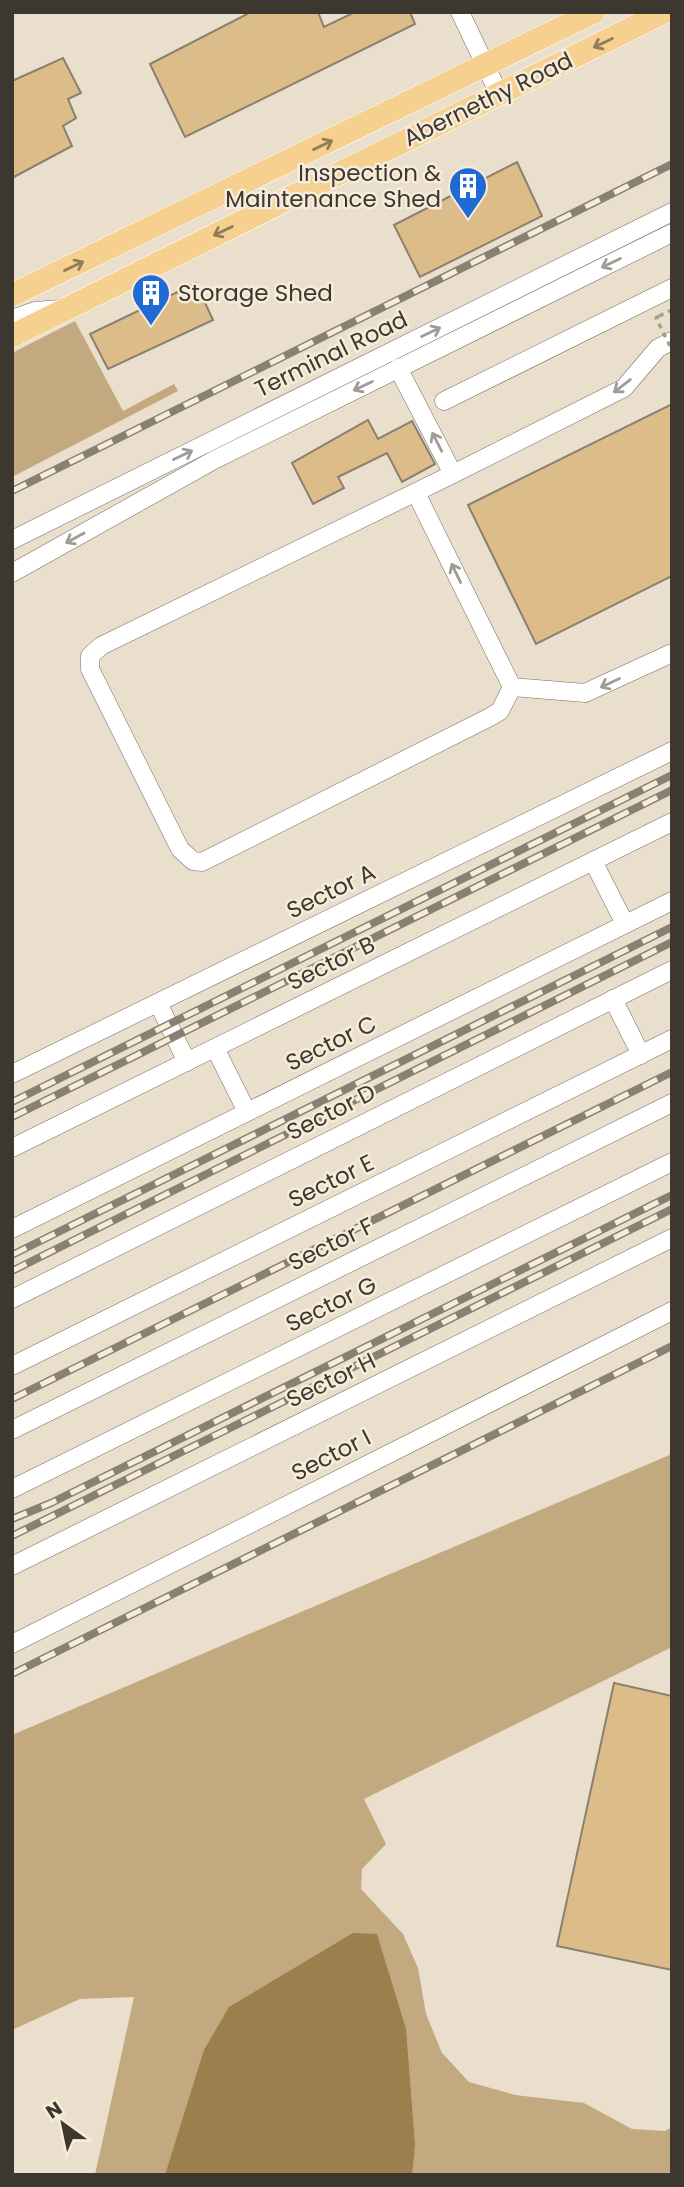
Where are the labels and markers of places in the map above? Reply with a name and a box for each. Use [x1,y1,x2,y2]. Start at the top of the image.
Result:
place label: Inspection & Maintenance Shed [225,157,441,215]
building icon: Inspection & Maintenance Shed [447,165,489,220]
building icon: Storage Shed [130,272,172,327]
place label: Storage Shed [178,277,333,309]

